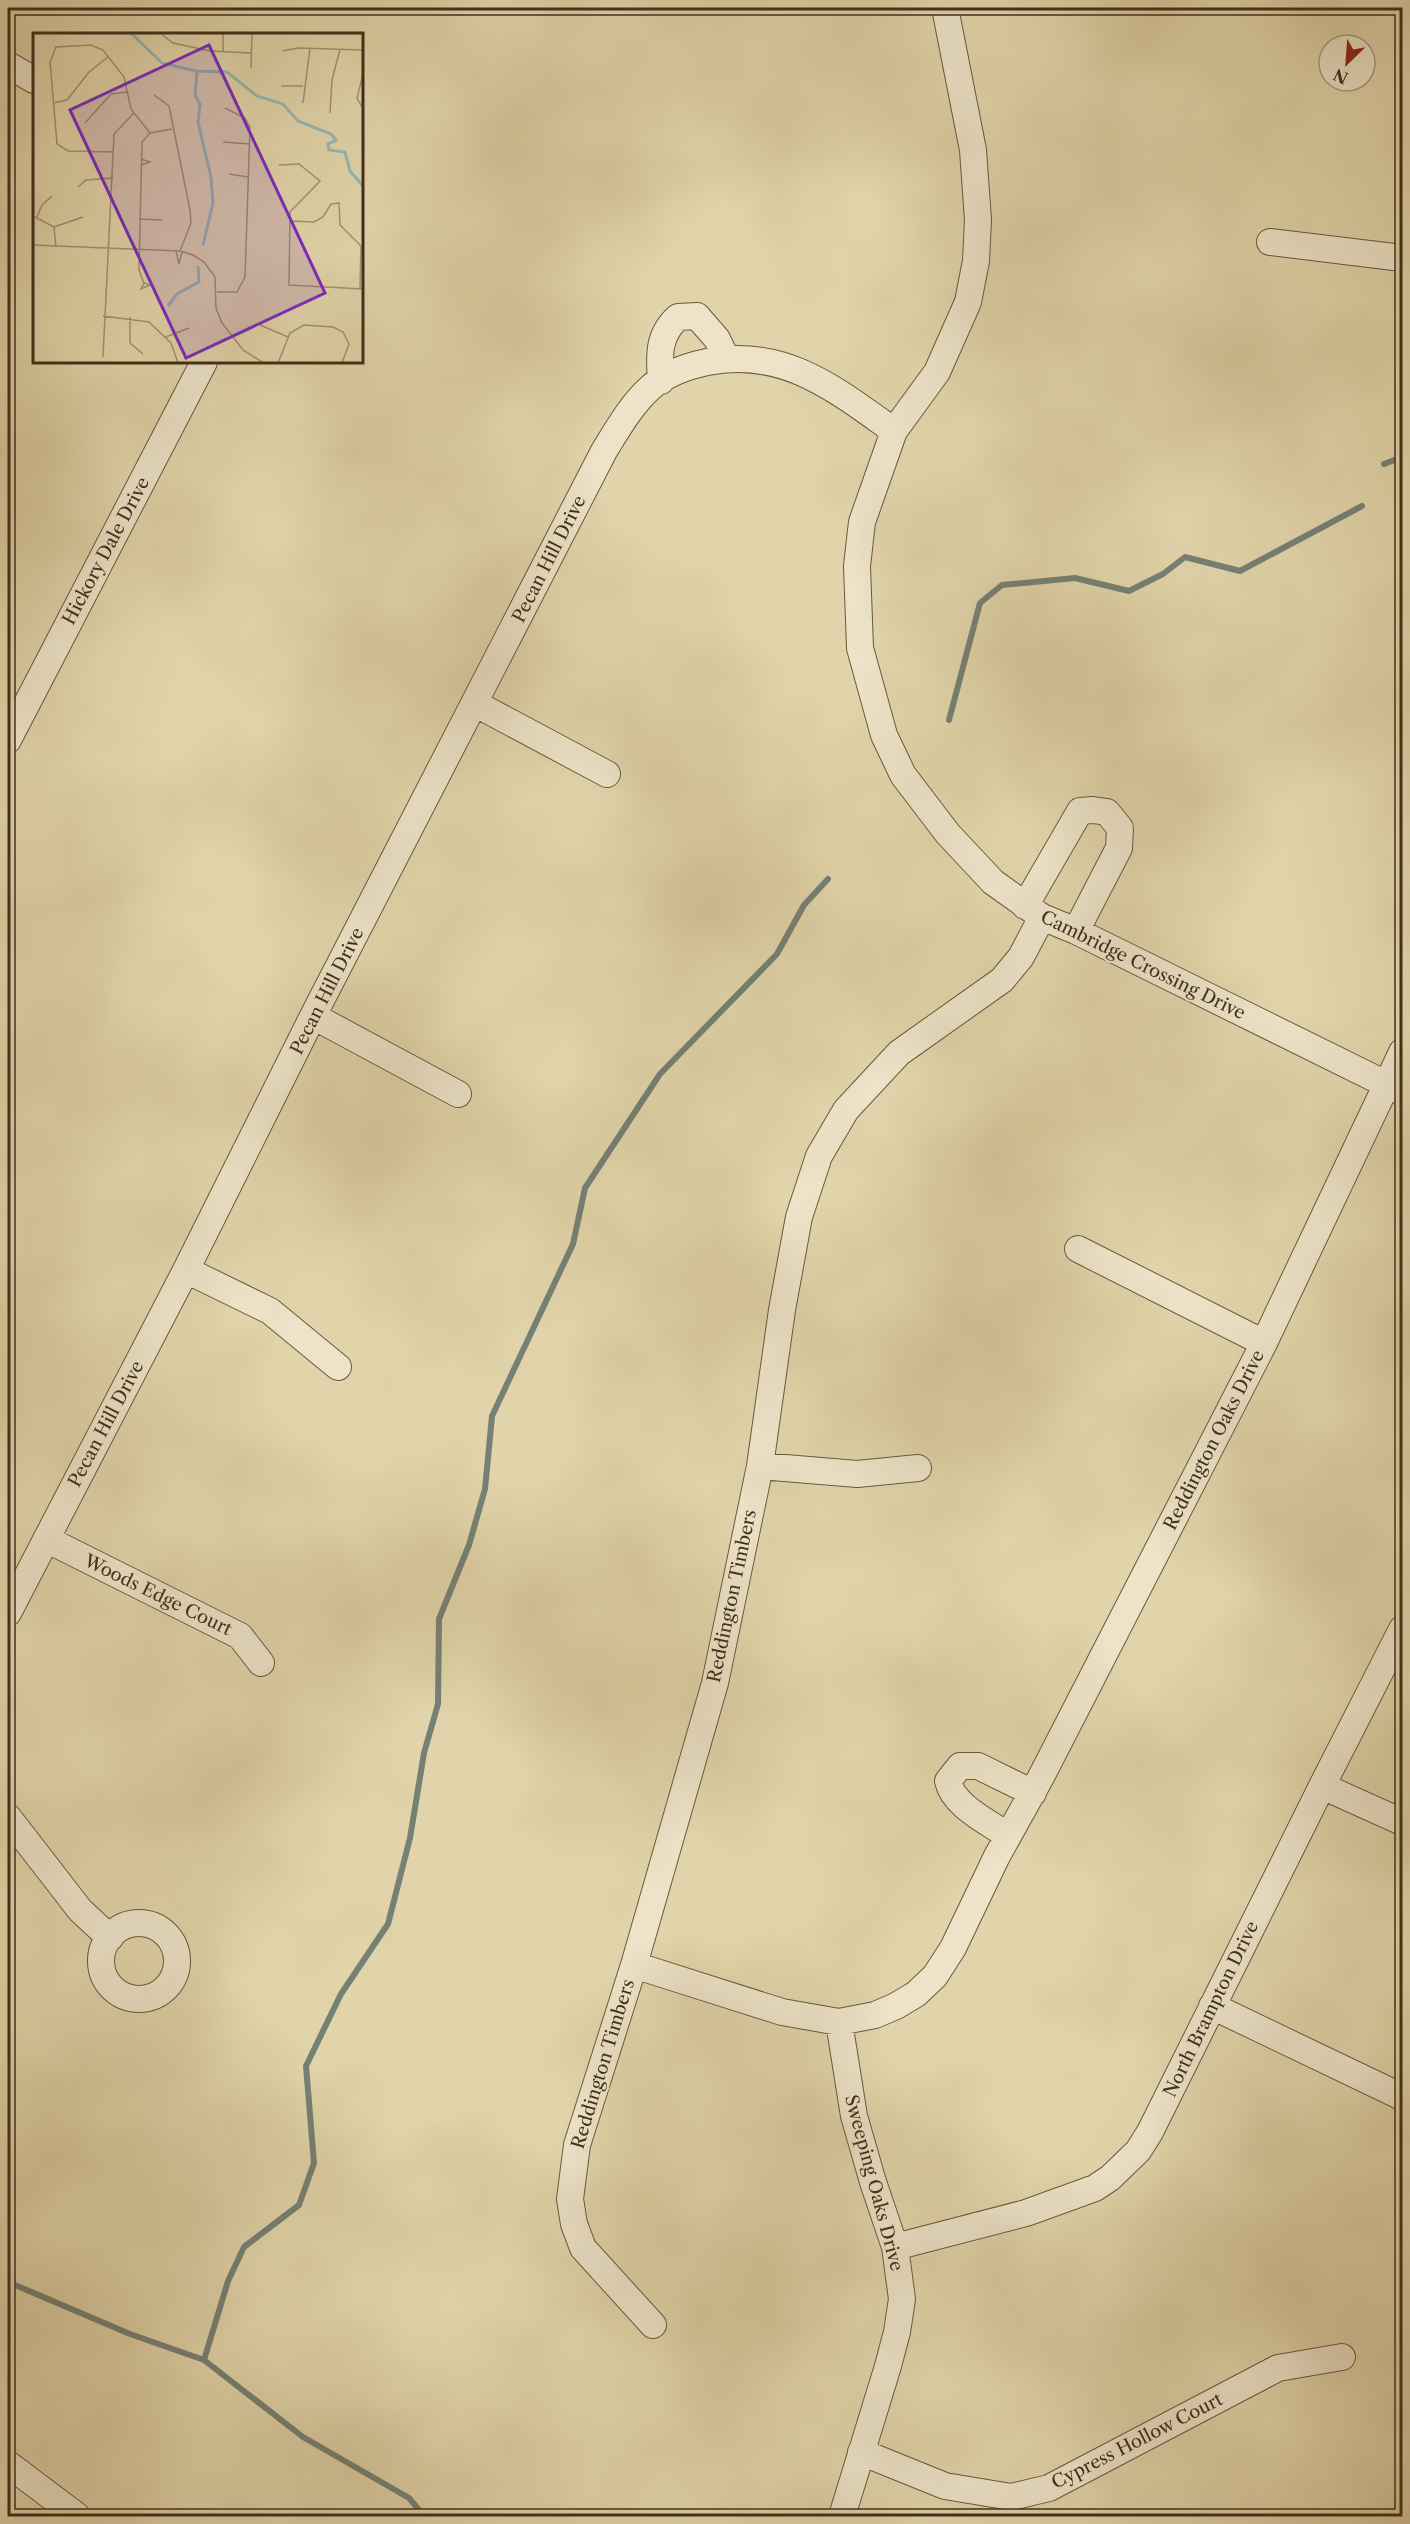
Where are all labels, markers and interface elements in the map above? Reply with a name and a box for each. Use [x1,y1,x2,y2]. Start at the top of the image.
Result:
inset map [33,33,363,363]
north arrow [1317,33,1377,93]
text: N [1330,65,1351,89]
street label: Hickory Dale Drive [58,473,154,629]
street label: Pecan Hill Drive [507,492,591,626]
street label: Cambridge Crossing Drive [1037,906,1249,1024]
street label: Pecan Hill Drive [285,924,369,1058]
street label: Reddington Oaks Drive [1159,1346,1269,1534]
street label: Pecan Hill Drive [63,1357,149,1491]
street label: Reddington Timbers [703,1508,761,1684]
street label: Woods Edge Court [80,1549,236,1641]
street label: North Brampton Drive [1159,1917,1263,2101]
street label: Reddington Timbers [567,1977,639,2151]
street label: Sweeping Oaks Drive [840,2092,908,2274]
street label: Cypress Hollow Court [1048,2388,1227,2494]

